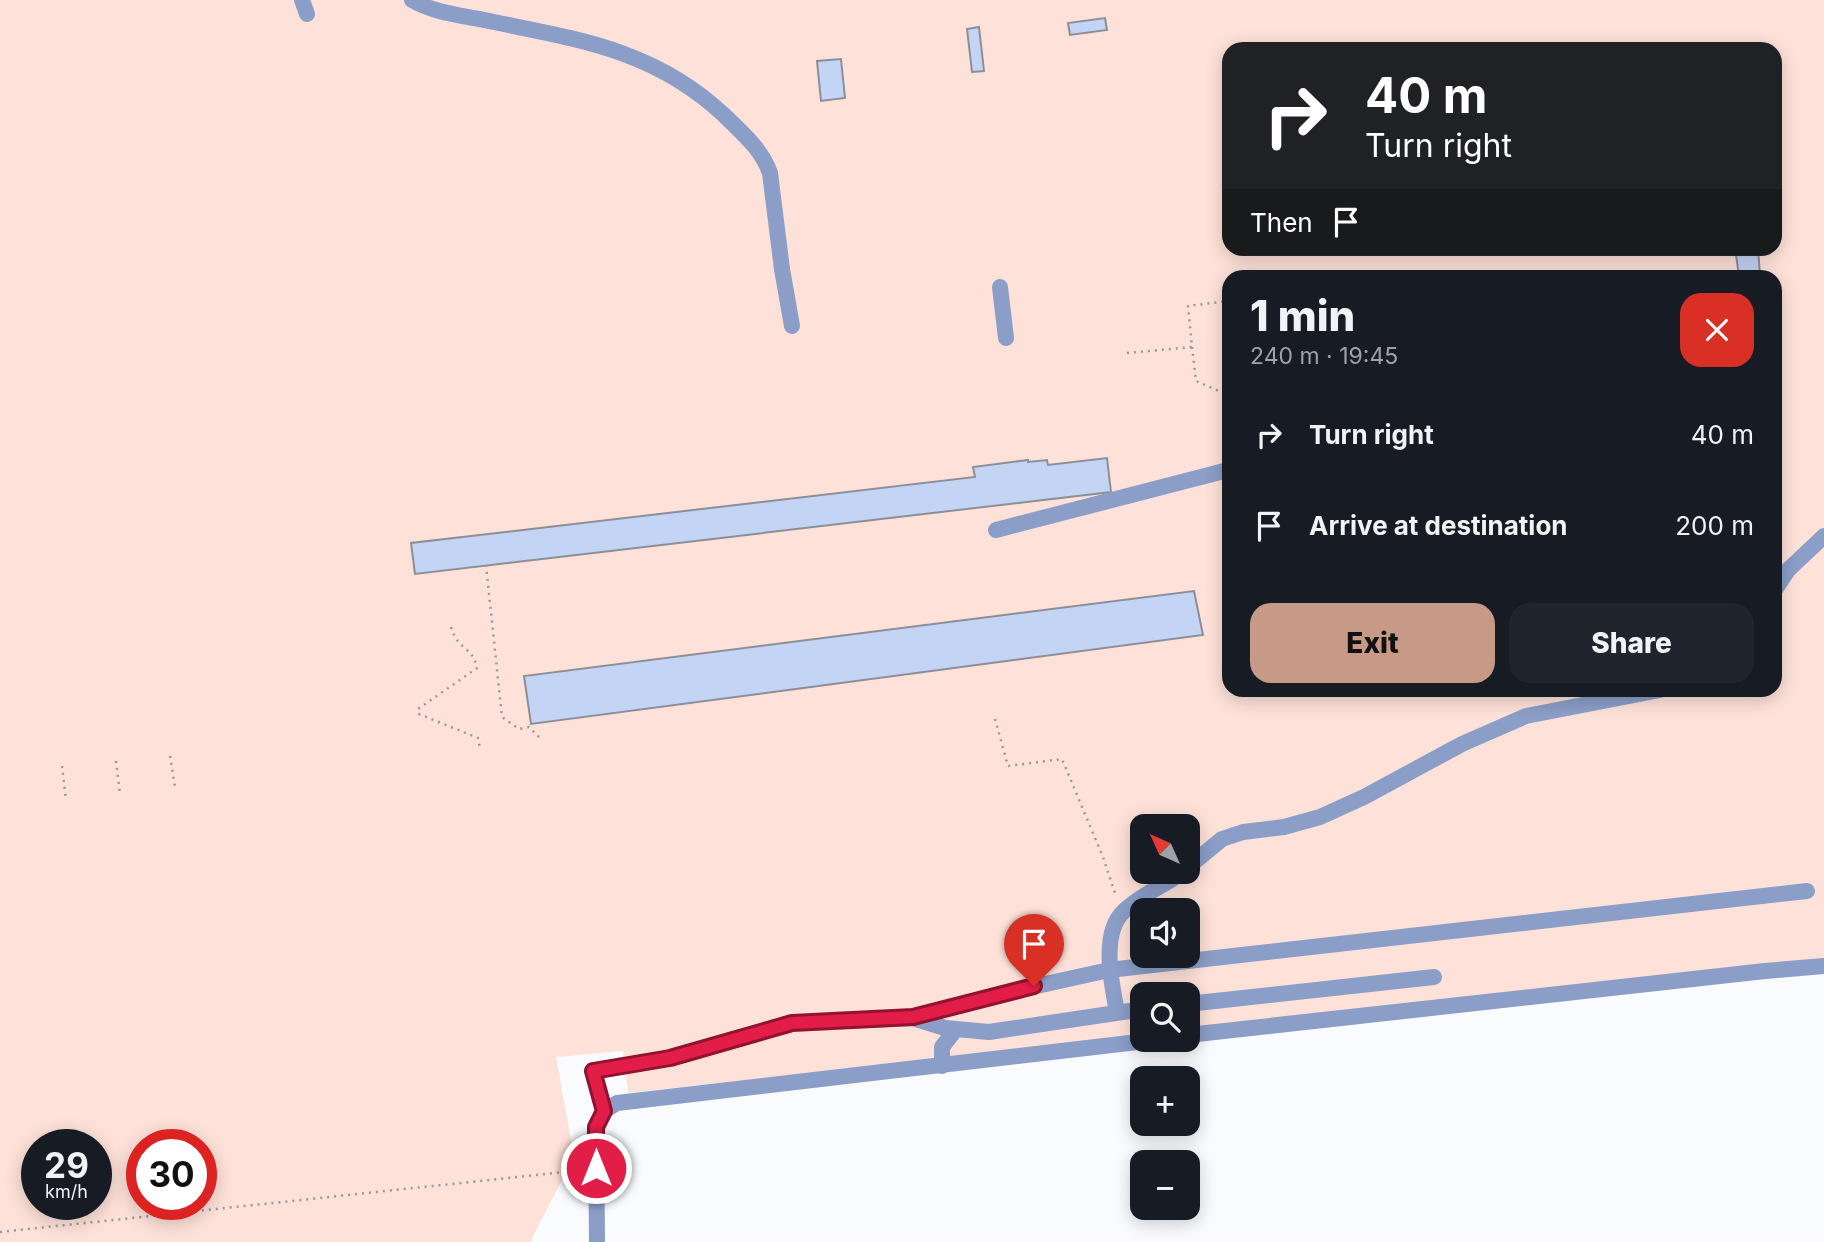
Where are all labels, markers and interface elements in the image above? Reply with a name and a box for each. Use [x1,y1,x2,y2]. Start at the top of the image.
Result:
text: 40 m [1365,66,1488,125]
icon: right [1250,70,1341,161]
text: Turn right [1365,126,1512,165]
icon: arrive [1327,203,1365,241]
text: Then [1250,207,1313,238]
text: 1 min [1250,290,1355,341]
button: close [1680,293,1754,367]
text: 240 m · 19:45 [1250,342,1398,370]
icon: right [1250,416,1288,454]
text: Turn right [1309,419,1434,450]
text: 40 m [1691,419,1754,450]
icon: arrive [1250,507,1288,545]
text: Arrive at destination [1309,510,1568,541]
text: 200 m [1675,510,1754,541]
button: Exit [1250,603,1495,683]
button: Share [1509,603,1754,683]
north arrow [1130,814,1200,884]
map controls [1130,814,1200,1220]
button: sound [1130,898,1200,968]
pin [1004,914,1064,986]
icon: arrive [1015,925,1053,963]
button: search [1130,982,1200,1052]
button: + [1130,1066,1200,1136]
speed limit sign: 30 [126,1129,217,1220]
position arrow [559,1131,633,1205]
text: 29 [44,1144,89,1186]
button: − [1130,1150,1200,1220]
text: km/h [45,1181,88,1202]

